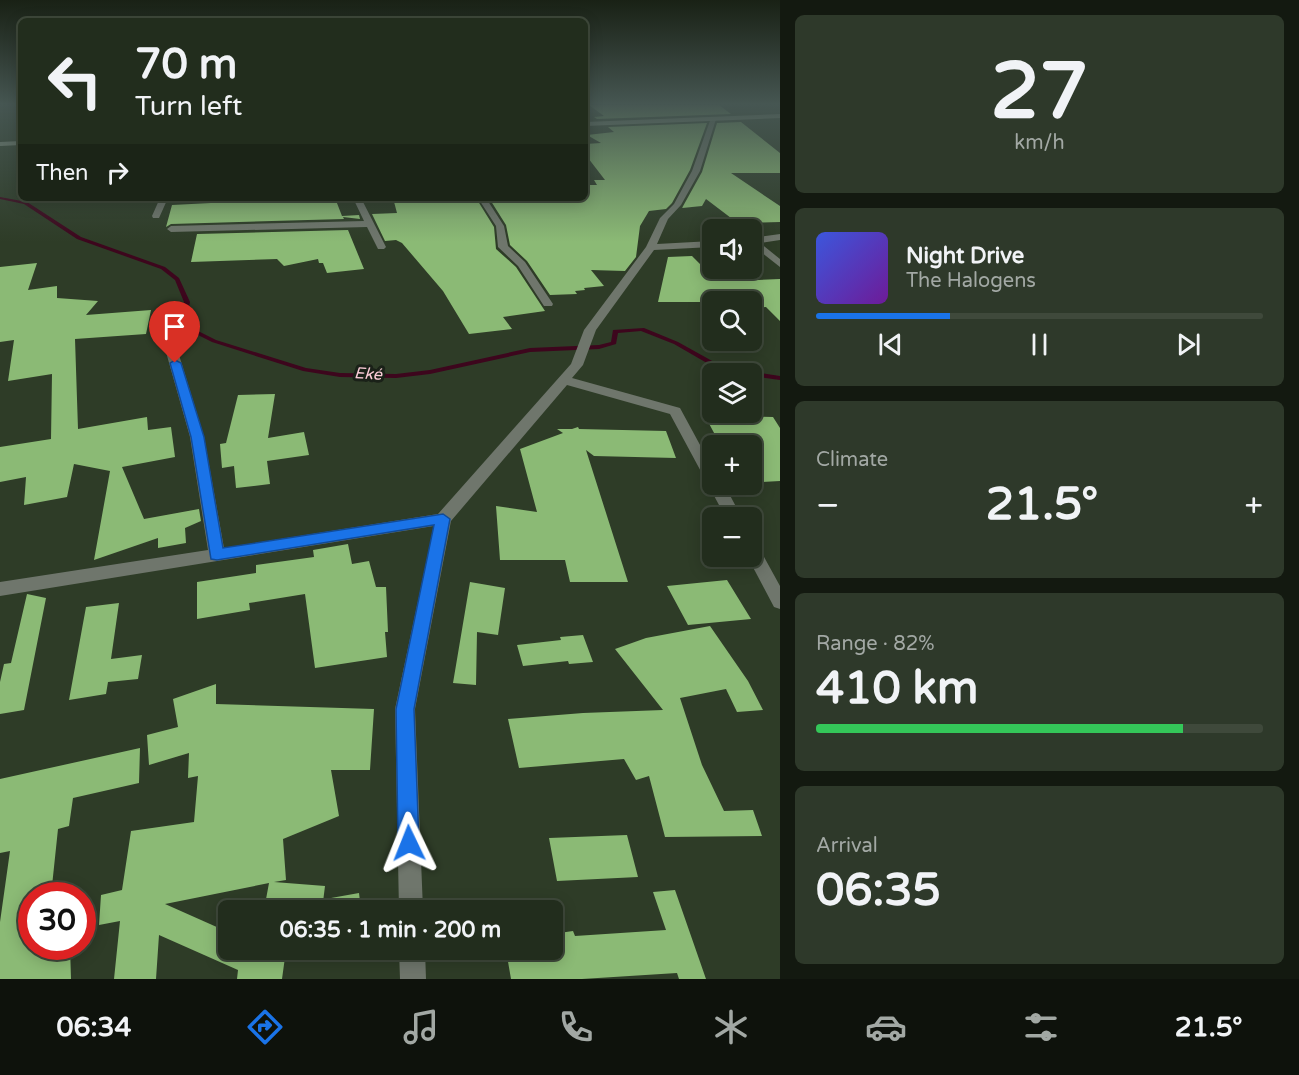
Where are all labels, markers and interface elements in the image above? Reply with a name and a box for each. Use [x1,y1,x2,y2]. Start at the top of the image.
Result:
text: 70 m [135,39,237,90]
icon: left [36,42,114,120]
text: 27 [991,45,1088,139]
text: Turn left [135,90,242,123]
text: km/h [1014,131,1065,155]
icon: right [101,156,134,189]
text: Then [36,160,89,186]
map controls [702,219,762,567]
button: sound [702,219,762,279]
text: Night Drive [906,243,1024,269]
text: The Halogens [906,269,1036,293]
button: search [702,291,762,351]
pin [149,301,200,363]
icon: arrive [158,310,191,343]
icon: previous [874,328,907,361]
icon: pause [1023,328,1056,361]
icon: next [1172,328,1205,361]
water label: Eké [353,363,384,385]
button: layers [702,363,762,423]
button: + [702,435,762,495]
text: Climate [816,448,888,472]
text: 21.5° [986,478,1098,532]
text: − [816,486,840,525]
text: + [1244,486,1263,525]
button: − [702,507,762,567]
text: Range · 82% [816,632,935,656]
text: 410 km [816,662,978,716]
position arrow [377,811,441,875]
text: Arrival [816,834,878,858]
text: 06:35 [816,864,941,918]
speed limit sign: 30 [18,882,96,960]
text: 06:35 · 1 min · 200 m [280,917,501,943]
icon: directions [244,1006,286,1048]
icon: music [400,1006,442,1048]
icon: phone [555,1006,597,1048]
icon: climate [710,1006,752,1048]
icon: car [865,1006,907,1048]
icon: filters [1020,1006,1062,1048]
text: 06:34 [57,1011,131,1044]
text: 21.5° [1175,1011,1242,1044]

